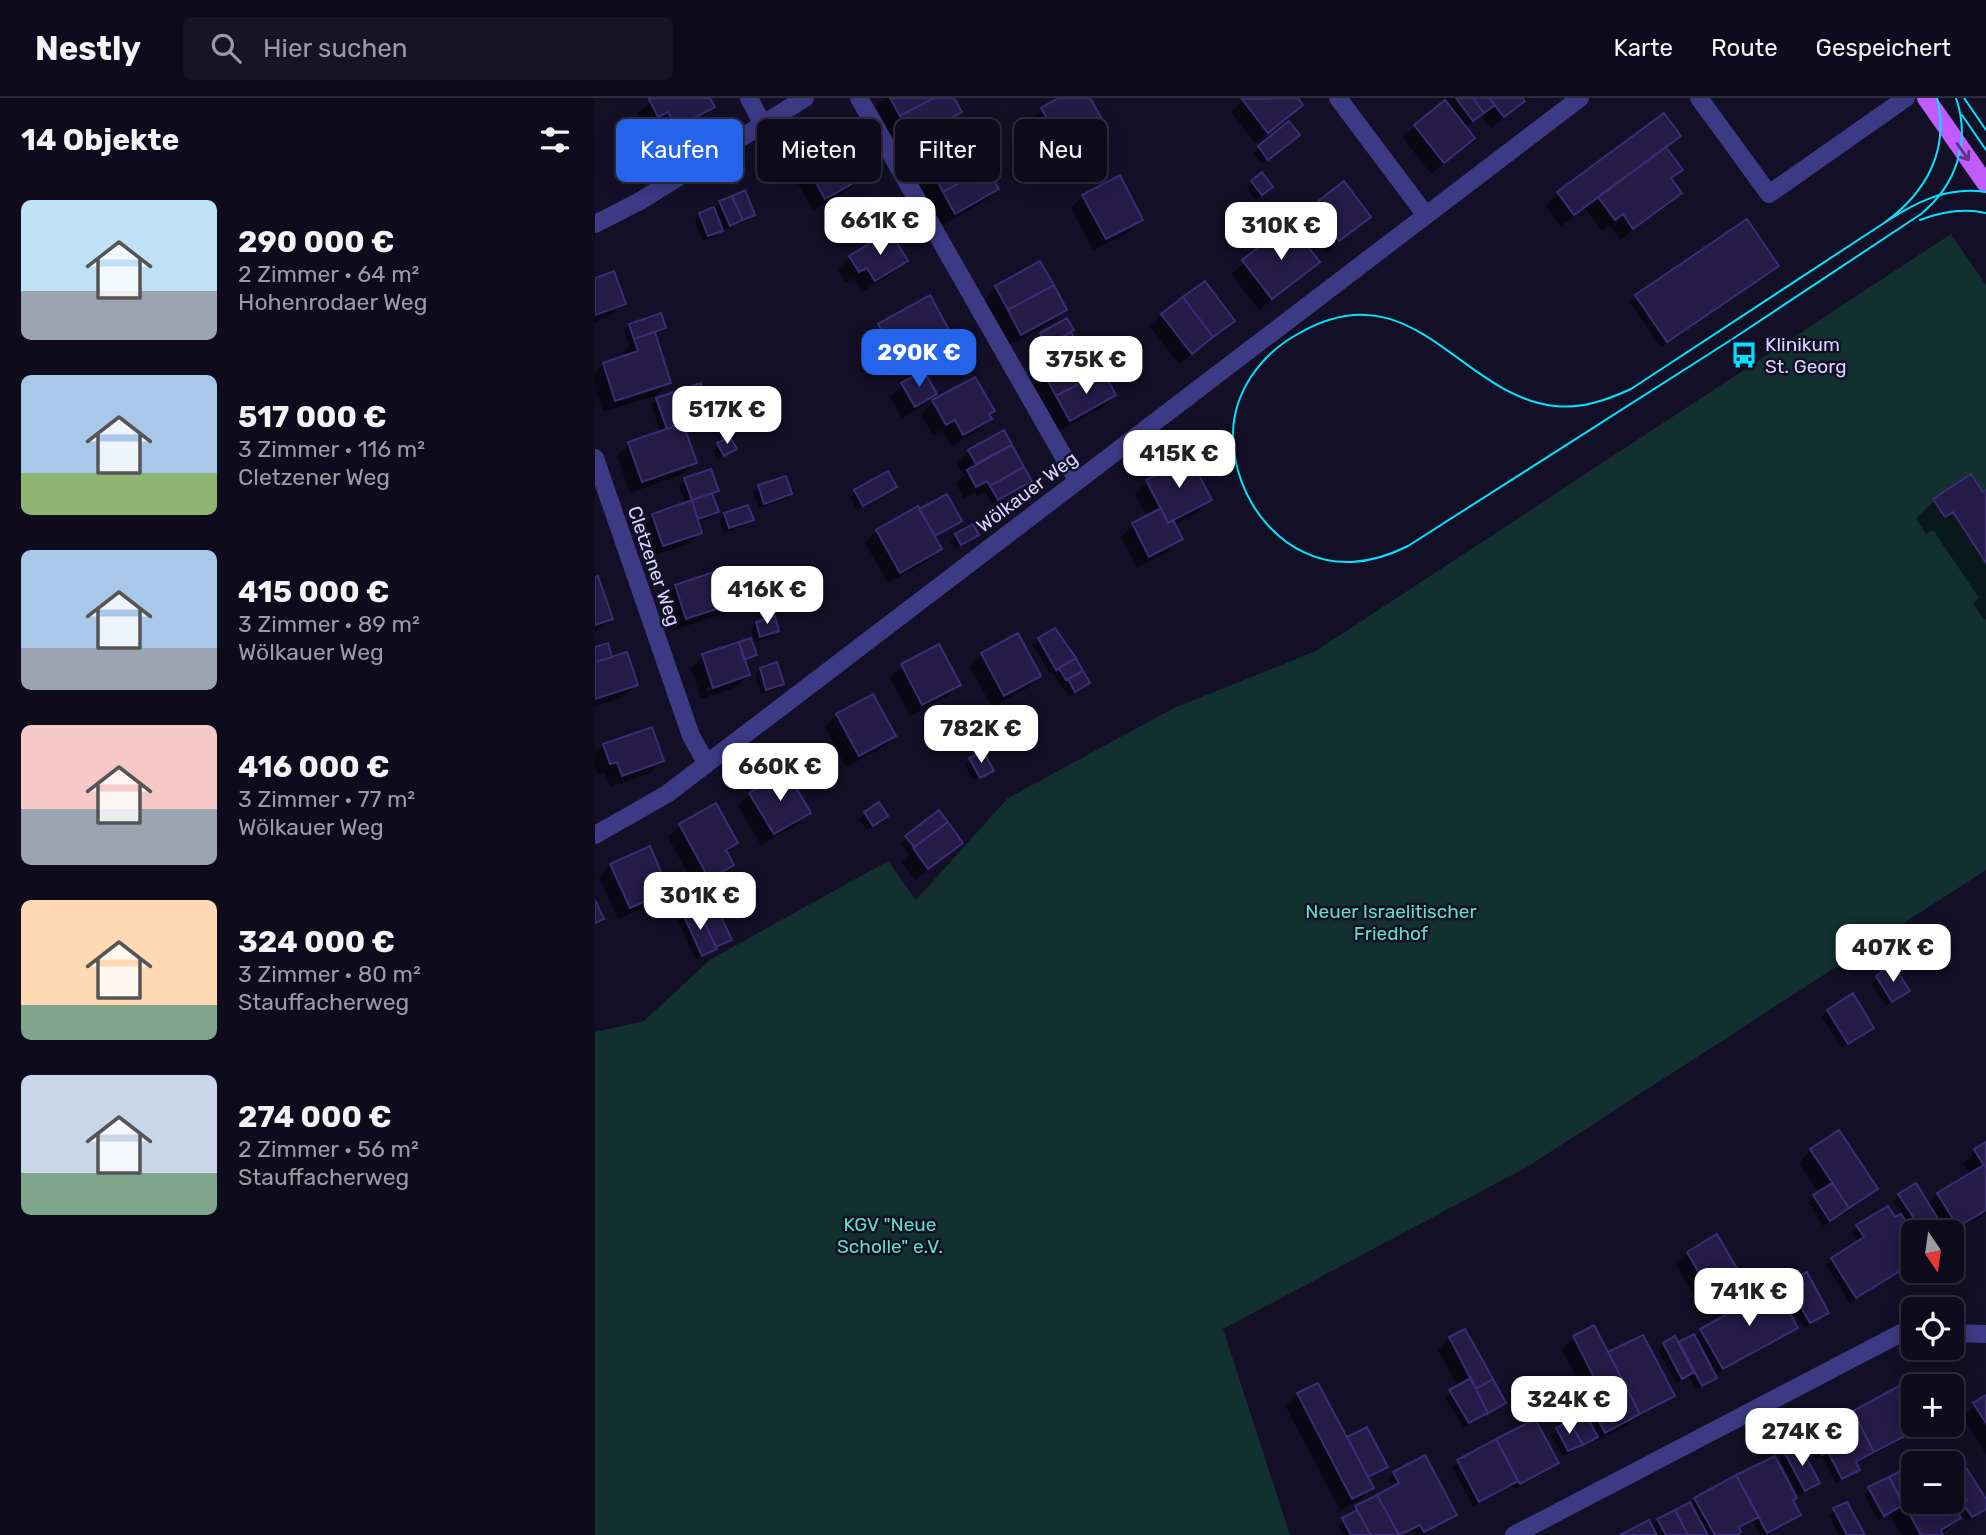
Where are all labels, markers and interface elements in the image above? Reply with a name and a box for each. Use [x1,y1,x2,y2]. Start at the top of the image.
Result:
search box [183,17,673,80]
text: Nestly [35,29,141,68]
icon: search [207,29,245,67]
text: Hier suchen [263,33,408,64]
text: Karte [1614,34,1673,62]
text: Route [1711,34,1778,62]
text: Gespeichert [1816,34,1951,62]
chip: Kaufen [616,119,743,182]
chip: Mieten [757,119,881,182]
chip: Filter [895,119,1000,182]
chip: Neu [1014,119,1107,182]
icon: filters [536,121,574,159]
text: 14 Objekte [21,122,179,158]
one-way arrow [1956,142,1970,161]
pin: 661K € [823,198,937,257]
pin: 310K € [1224,202,1338,262]
text: 661K € [841,206,920,234]
text: 310K € [1241,211,1321,239]
text: 290 000 € [238,224,395,260]
icon: home [77,228,161,312]
text: 2 Zimmer · 64 m² [238,260,419,288]
text: Hohenrodaer Weg [238,288,427,316]
pin: 290K € [862,330,976,389]
place label: Klinikum St. Georg [1765,333,1847,378]
pin: 375K € [1029,336,1143,396]
text: 290K € [877,338,961,366]
bus stop icon: Klinikum St. Georg [1729,340,1759,370]
text: 375K € [1045,345,1127,373]
pin: 517K € [670,386,784,446]
text: 517K € [688,395,766,423]
text: 517 000 € [238,399,387,435]
icon: home [77,403,161,487]
pin: 415K € [1122,430,1236,490]
text: 3 Zimmer · 116 m² [238,435,425,463]
text: 415K € [1139,439,1219,467]
street label: Wölkauer Weg [972,447,1082,537]
text: Cletzener Weg [238,463,390,491]
street label: Cletzener Weg [623,503,685,629]
pin: 416K € [710,566,824,626]
text: 415 000 € [238,574,390,610]
text: 416K € [727,575,807,603]
icon: home [77,578,161,662]
text: 3 Zimmer · 89 m² [238,610,420,638]
text: Wölkauer Weg [238,638,384,666]
pin: 782K € [924,706,1038,765]
text: 782K € [940,714,1022,742]
pin: 660K € [723,744,837,803]
text: 416 000 € [238,749,390,785]
text: 660K € [738,752,822,780]
icon: home [77,753,161,837]
text: 3 Zimmer · 77 m² [238,785,415,813]
text: Wölkauer Weg [238,813,384,841]
pin: 301K € [643,872,757,932]
text: 301K € [660,881,740,909]
park label: Neuer Israelitischer Friedhof [1305,900,1477,945]
text: 324 000 € [238,924,395,960]
pin: 407K € [1836,924,1950,984]
icon: home [77,928,161,1012]
text: 407K € [1852,933,1934,961]
text: 3 Zimmer · 80 m² [238,960,421,988]
text: Stauffacherweg [238,988,409,1016]
text: 274 000 € [238,1099,392,1135]
icon: home [77,1103,161,1187]
text: 2 Zimmer · 56 m² [238,1135,419,1163]
text: Stauffacherweg [238,1163,409,1191]
park label: KGV "Neue Scholle" e.V. [837,1213,943,1258]
north arrow [1901,1220,1963,1283]
map controls [1901,1220,1964,1514]
pin: 741K € [1692,1268,1806,1328]
text: 741K € [1710,1277,1788,1305]
button: locate [1901,1297,1964,1360]
button: + [1901,1374,1964,1437]
pin: 324K € [1512,1376,1626,1436]
text: 324K € [1527,1385,1611,1413]
pin: 274K € [1745,1408,1859,1468]
text: 274K € [1761,1417,1843,1445]
button: − [1901,1451,1964,1514]

